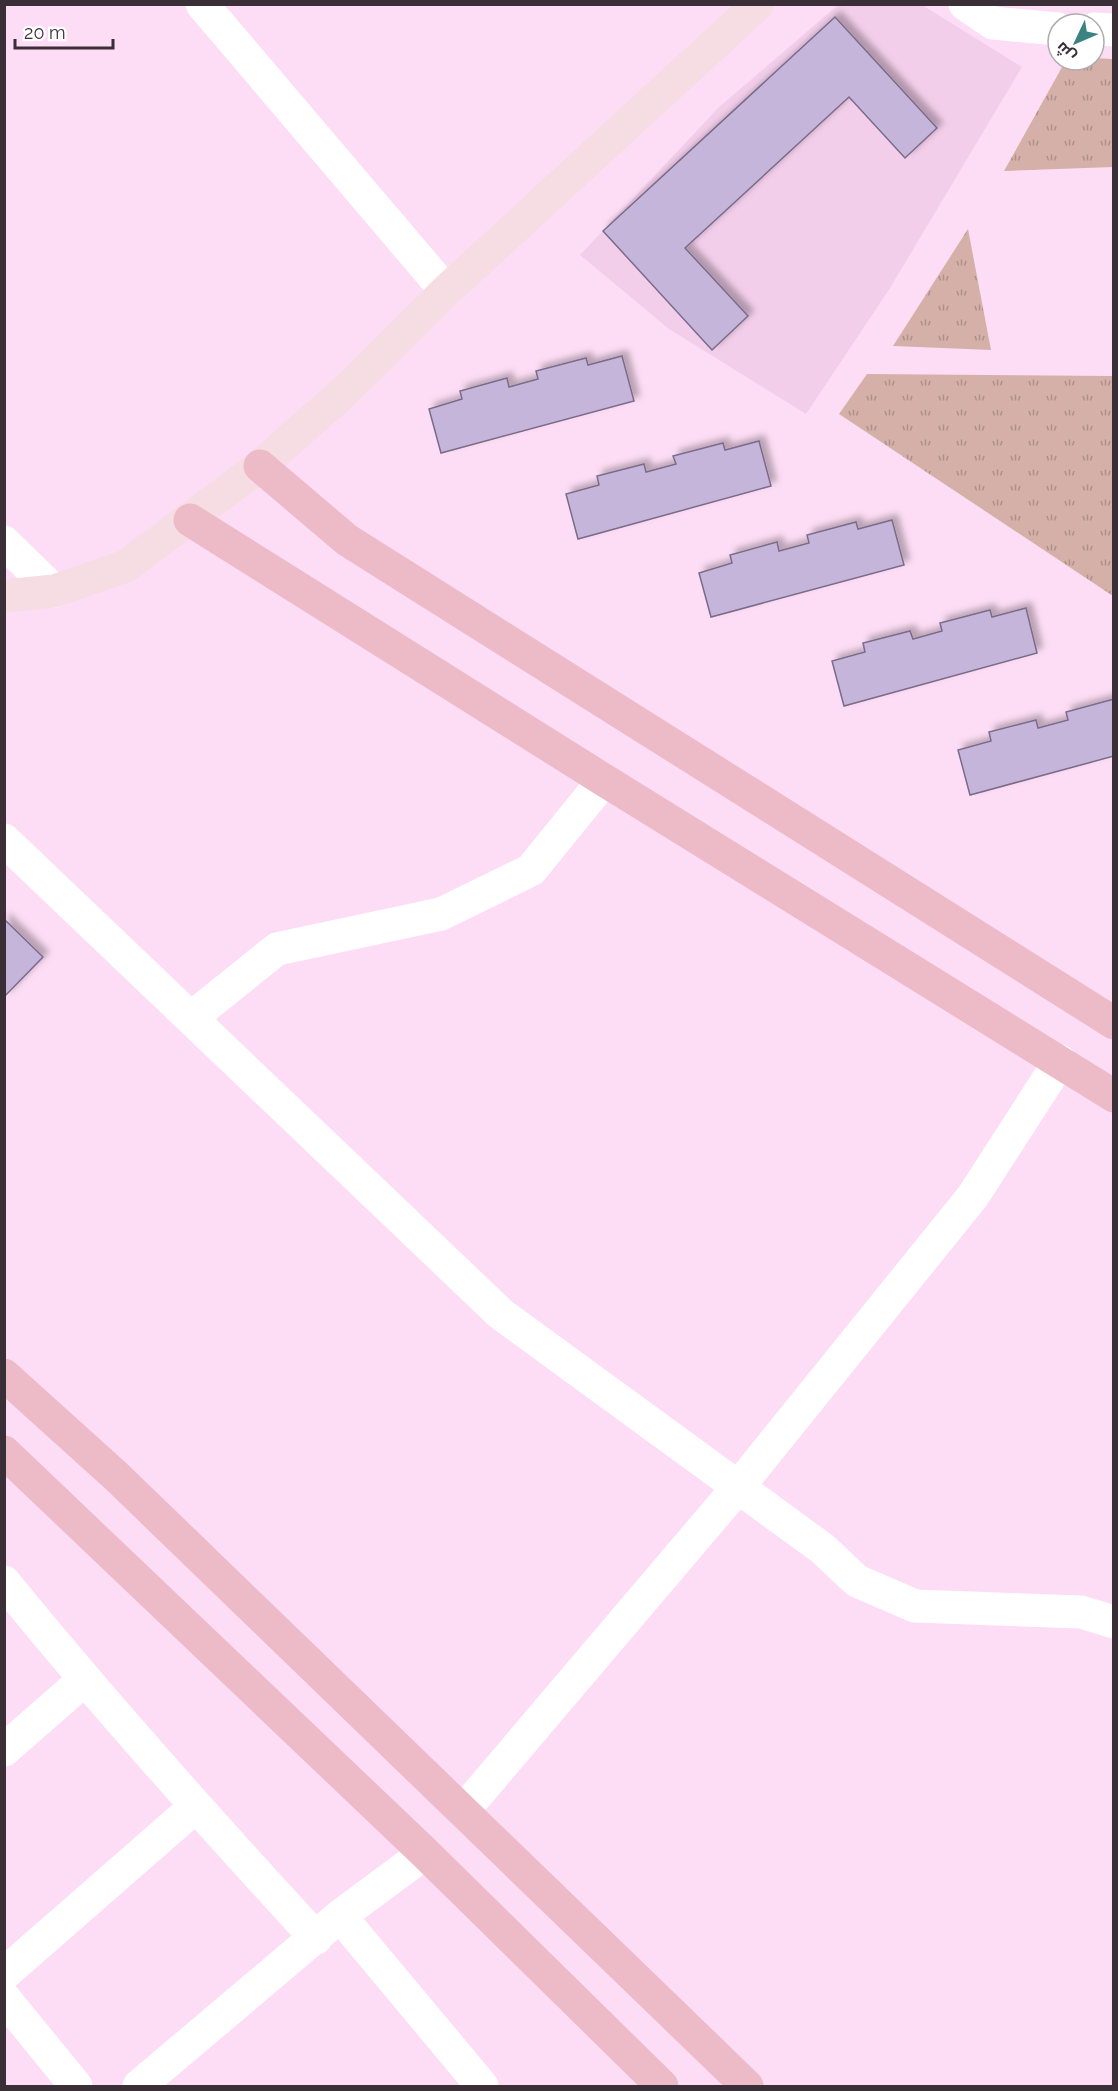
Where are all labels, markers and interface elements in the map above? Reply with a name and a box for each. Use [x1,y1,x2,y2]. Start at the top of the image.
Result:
scale bar [15,12,112,50]
north arrow [1046,12,1106,72]
text: 20 m [24,22,66,43]
text: ش [1052,38,1080,66]

